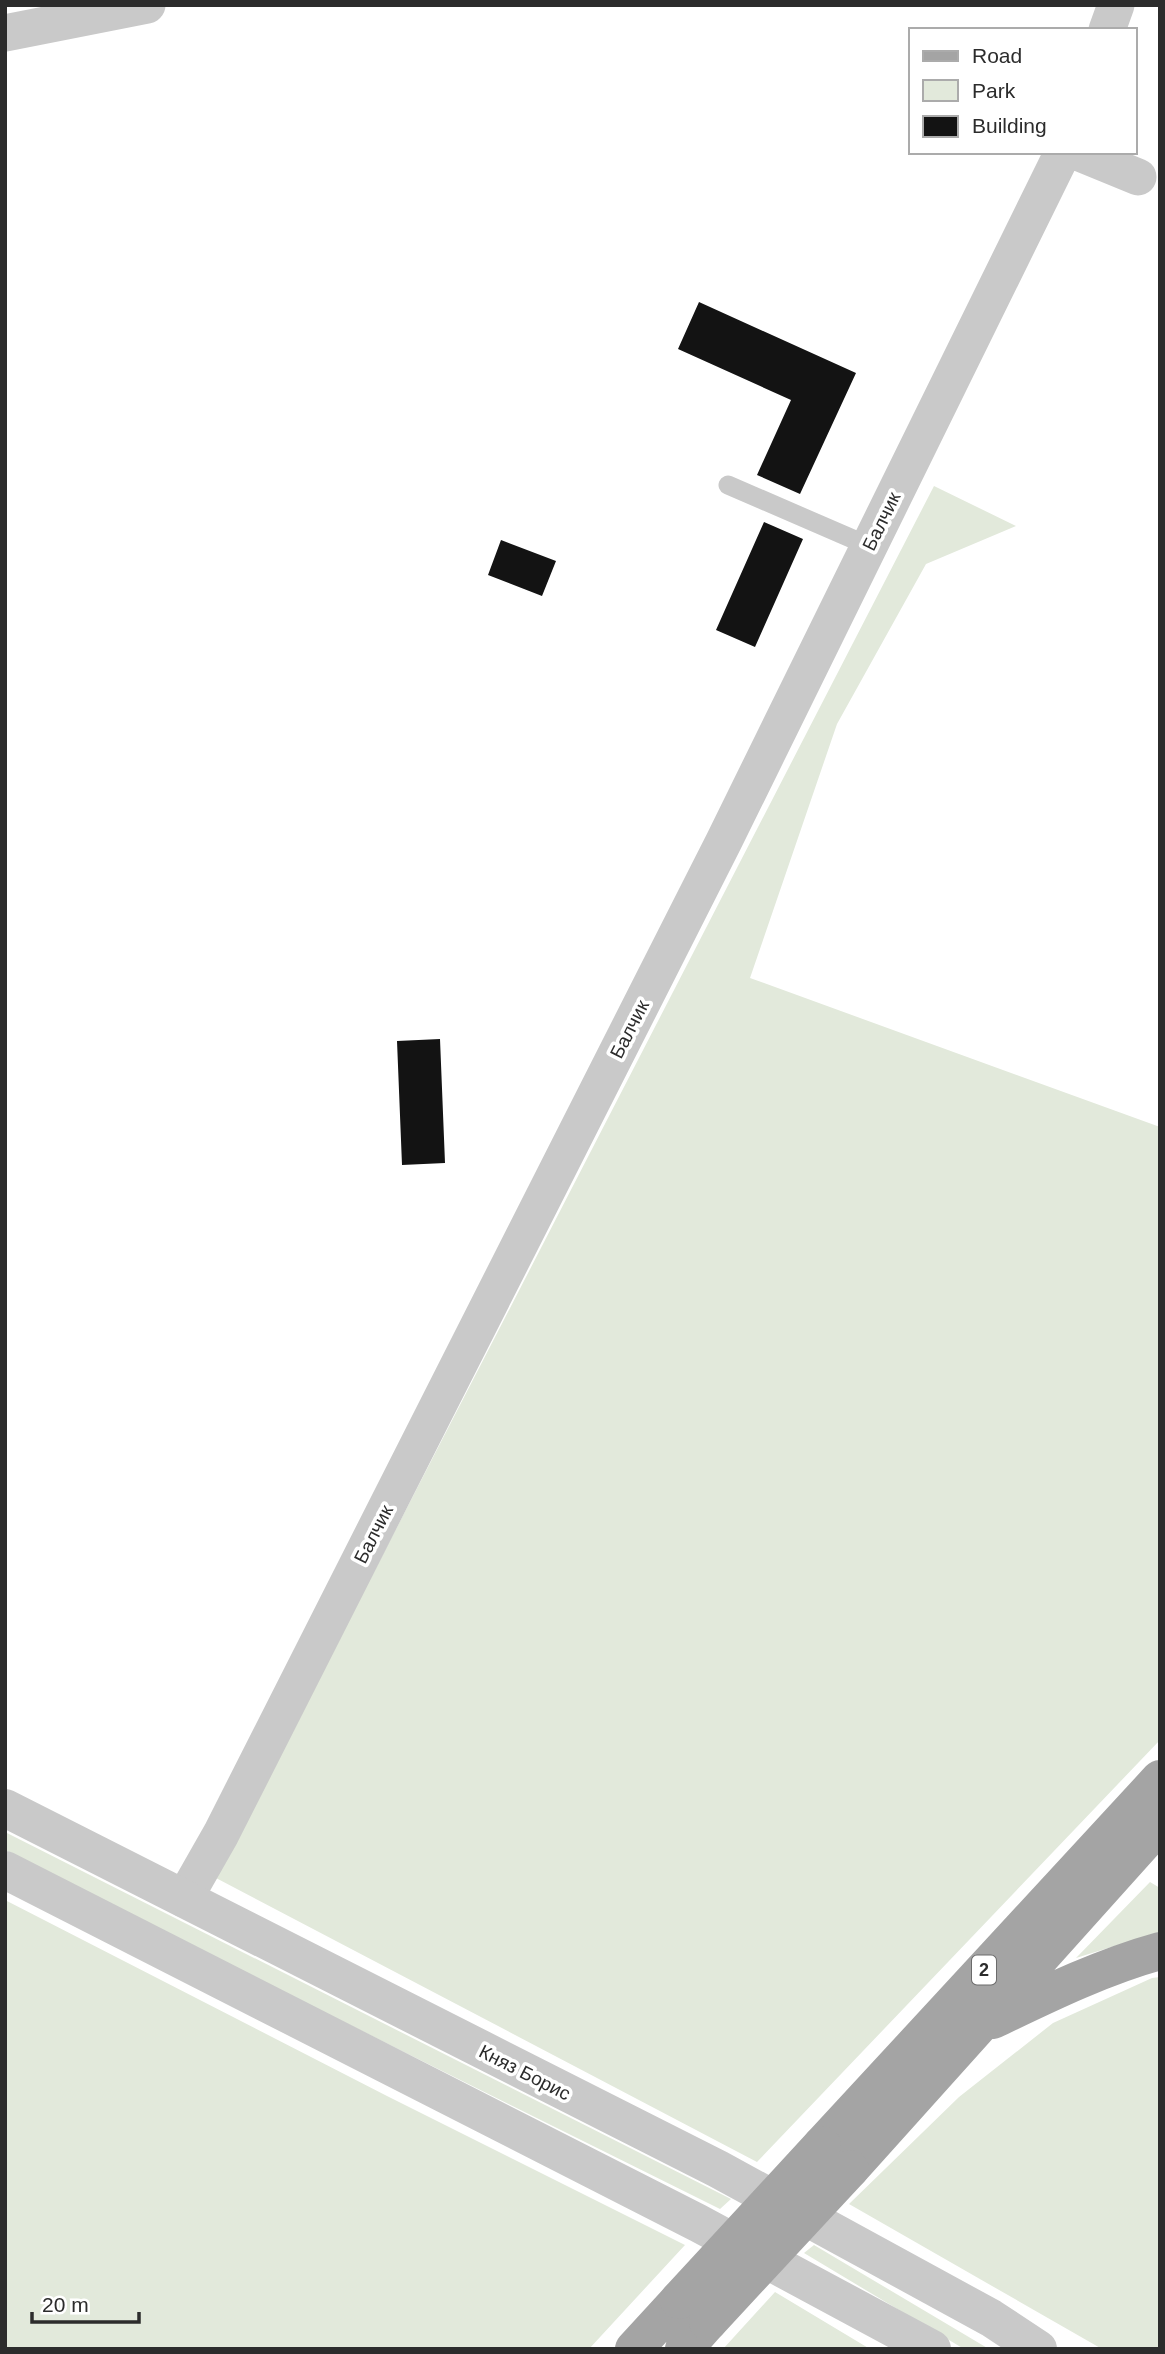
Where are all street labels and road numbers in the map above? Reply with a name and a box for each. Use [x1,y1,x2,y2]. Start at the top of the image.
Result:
street label: Балчик [858,488,905,554]
street label: Балчик [606,996,653,1062]
street label: Балчик [350,1501,397,1567]
road number: 2 [972,1956,996,1984]
street label: Княз Борис [476,2040,574,2104]

